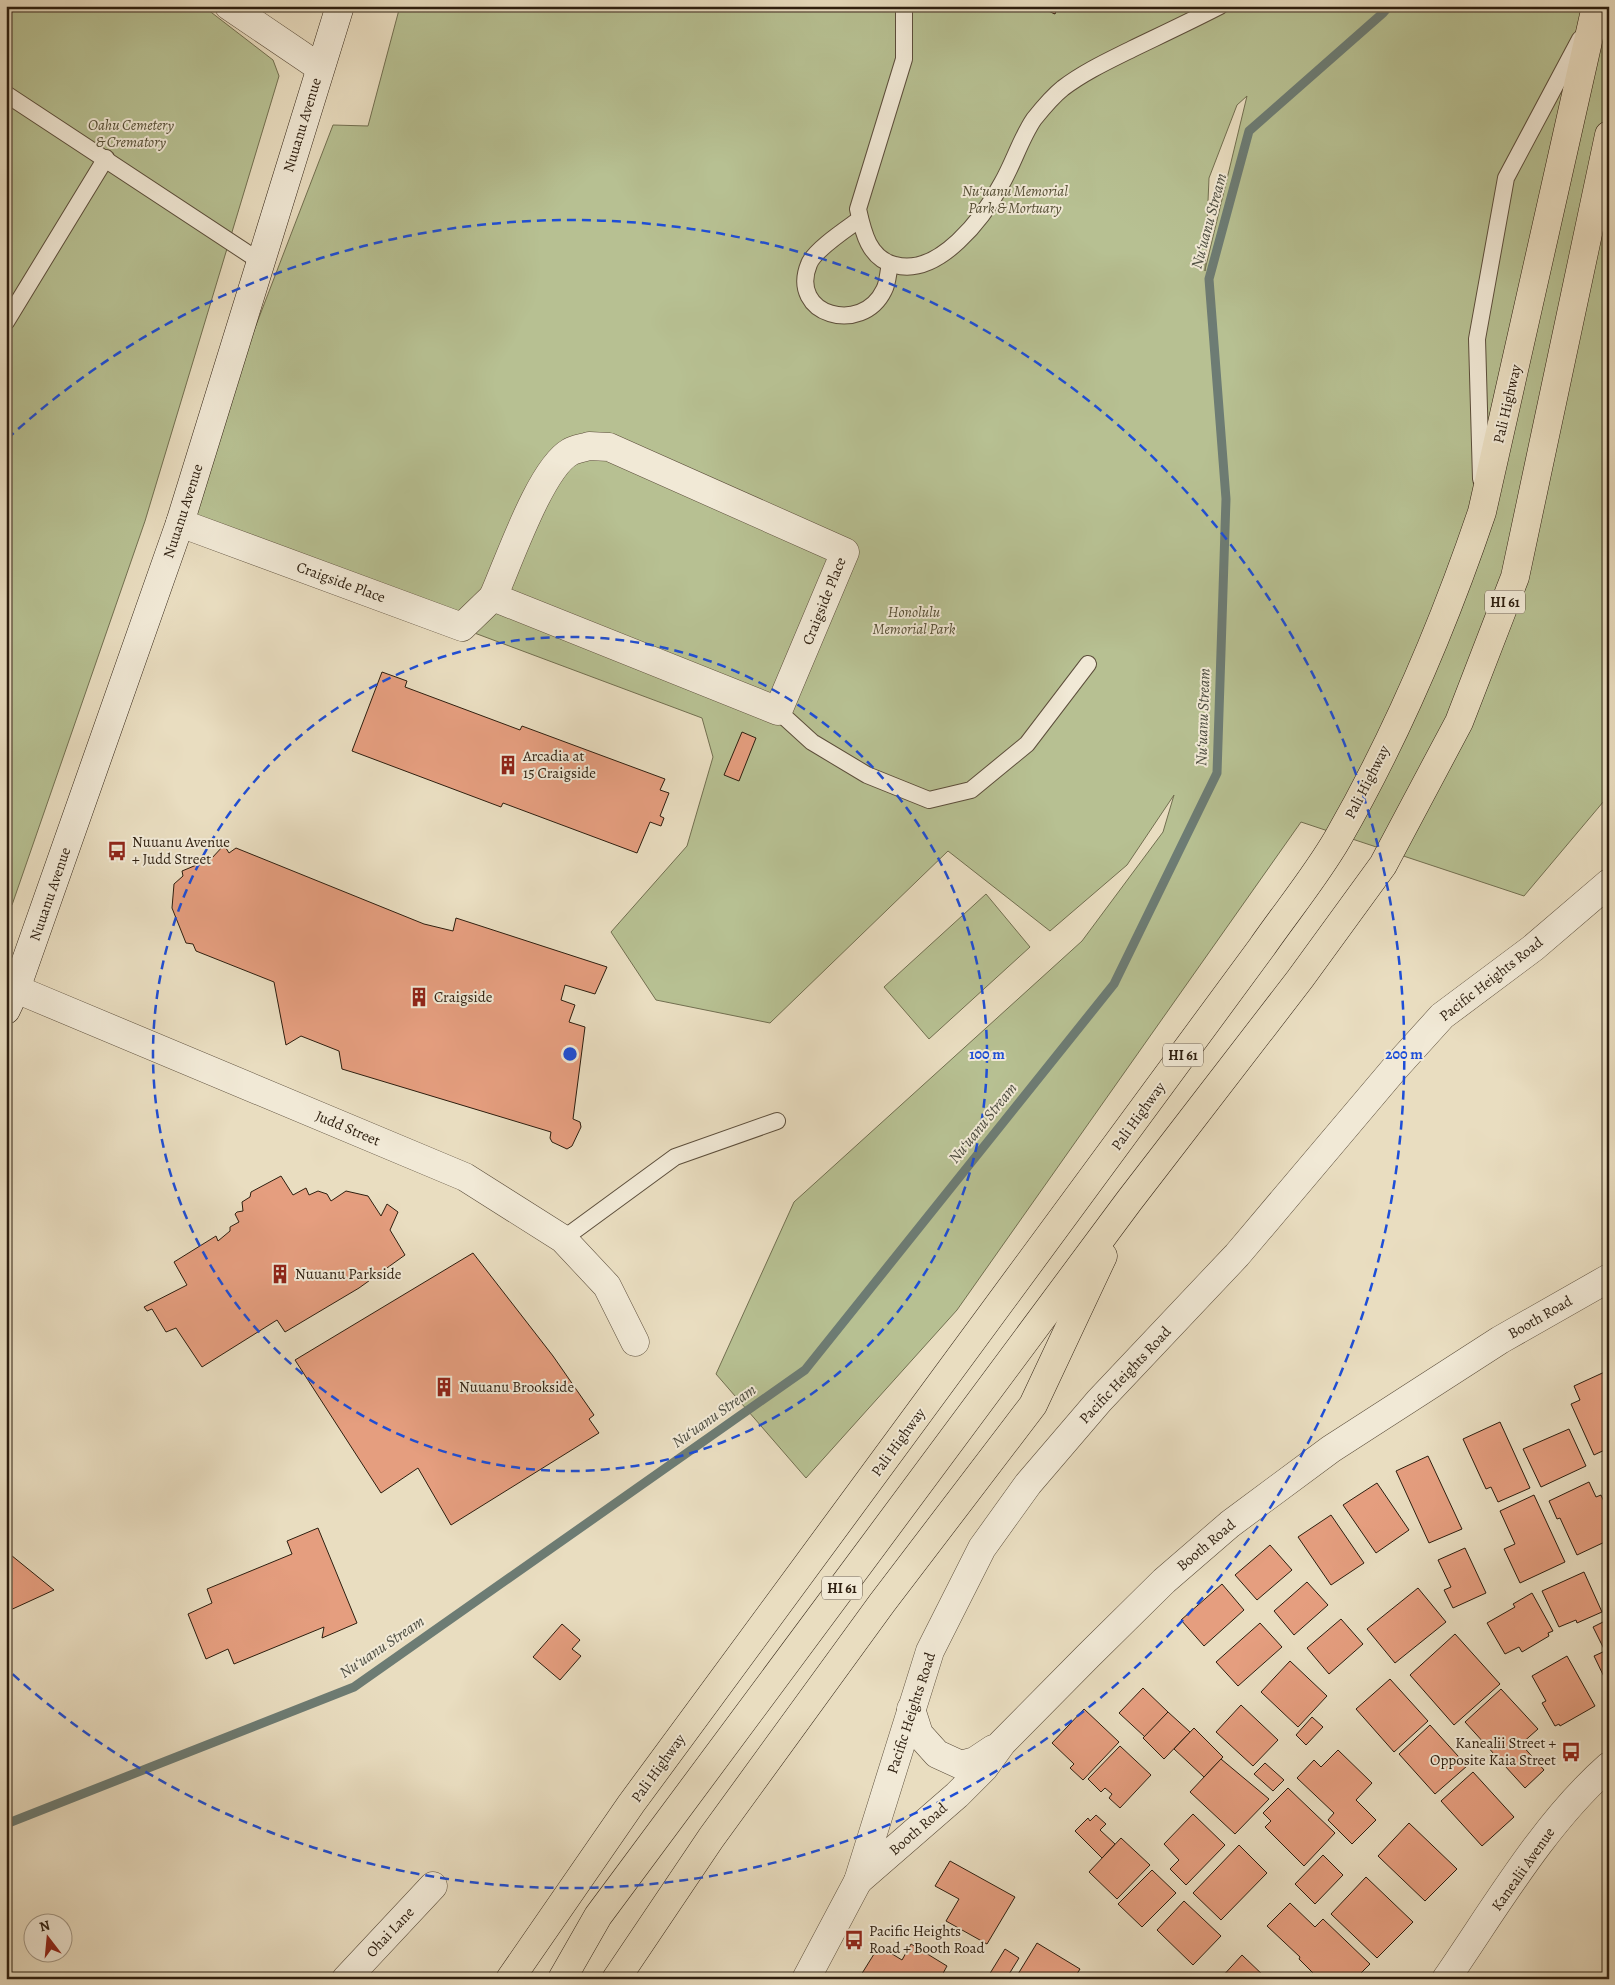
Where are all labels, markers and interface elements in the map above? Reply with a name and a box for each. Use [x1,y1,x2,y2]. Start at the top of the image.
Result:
street label: Nuuanu Avenue [278,75,326,175]
park label: Oahu Cemetery & Crematory [88,115,174,152]
water label: Nuʻuanu Stream [1186,171,1232,271]
park label: Nuʻuanu Memorial Park & Mortuary [962,181,1068,218]
street label: Pali Highway [1488,362,1526,445]
street label: Nuuanu Avenue [158,461,208,561]
street label: Craigside Place [797,554,851,648]
street label: Craigside Place [294,557,388,607]
road number: HI 61 [1485,590,1525,614]
park label: Honolulu Memorial Park [873,602,956,639]
water label: Nuʻuanu Stream [1190,667,1216,766]
street label: Pali Highway [1340,741,1394,822]
place label: Arcadia at 15 Craigside [522,746,596,783]
building icon: Arcadia at 15 Craigside [497,754,519,776]
place label: Nuuanu Avenue + Judd Street [132,832,230,869]
bus stop icon: Nuuanu Avenue + Judd Street [106,840,128,862]
street label: Nuuanu Avenue [25,844,75,944]
street label: Pacific Heights Road [1435,932,1548,1026]
building icon: Craigside [408,986,430,1008]
place label: Craigside [434,987,493,1007]
text: 100 m [969,1044,1005,1064]
road number: HI 61 [1163,1044,1203,1066]
text: 200 m [1385,1044,1423,1064]
centre of rings [561,1045,579,1063]
street label: Pali Highway [1106,1077,1170,1154]
water label: Nuʻuanu Stream [944,1078,1023,1168]
street label: Judd Street [313,1105,383,1151]
building icon: Nuuanu Parkside [269,1263,291,1285]
place label: Nuuanu Parkside [295,1264,402,1284]
street label: Booth Road [1504,1290,1577,1343]
street label: Pacific Heights Road [1075,1321,1176,1428]
building icon: Nuuanu Brookside [433,1376,455,1398]
place label: Nuuanu Brookside [459,1377,574,1397]
water label: Nuʻuanu Stream [667,1379,761,1453]
street label: Pali Highway [866,1403,930,1480]
street label: Booth Road [1172,1514,1240,1575]
road number: HI 61 [822,1576,862,1600]
water label: Nuʻuanu Stream [335,1610,429,1684]
street label: Pacific Heights Road [882,1649,940,1776]
street label: Pali Highway [626,1729,690,1806]
place label: Kanealii Street + Opposite Kaia Street [1430,1733,1556,1770]
bus stop icon: Kanealii Street + Opposite Kaia Street [1560,1741,1582,1763]
street label: Booth Road [885,1798,952,1860]
street label: Kanealii Avenue [1487,1823,1559,1915]
street label: Ohai Lane [362,1902,419,1962]
north arrow [22,1912,72,1962]
text: N [37,1915,52,1937]
place label: Pacific Heights Road + Booth Road [869,1921,986,1958]
bus stop icon: Pacific Heights Road + Booth Road [843,1929,865,1951]

